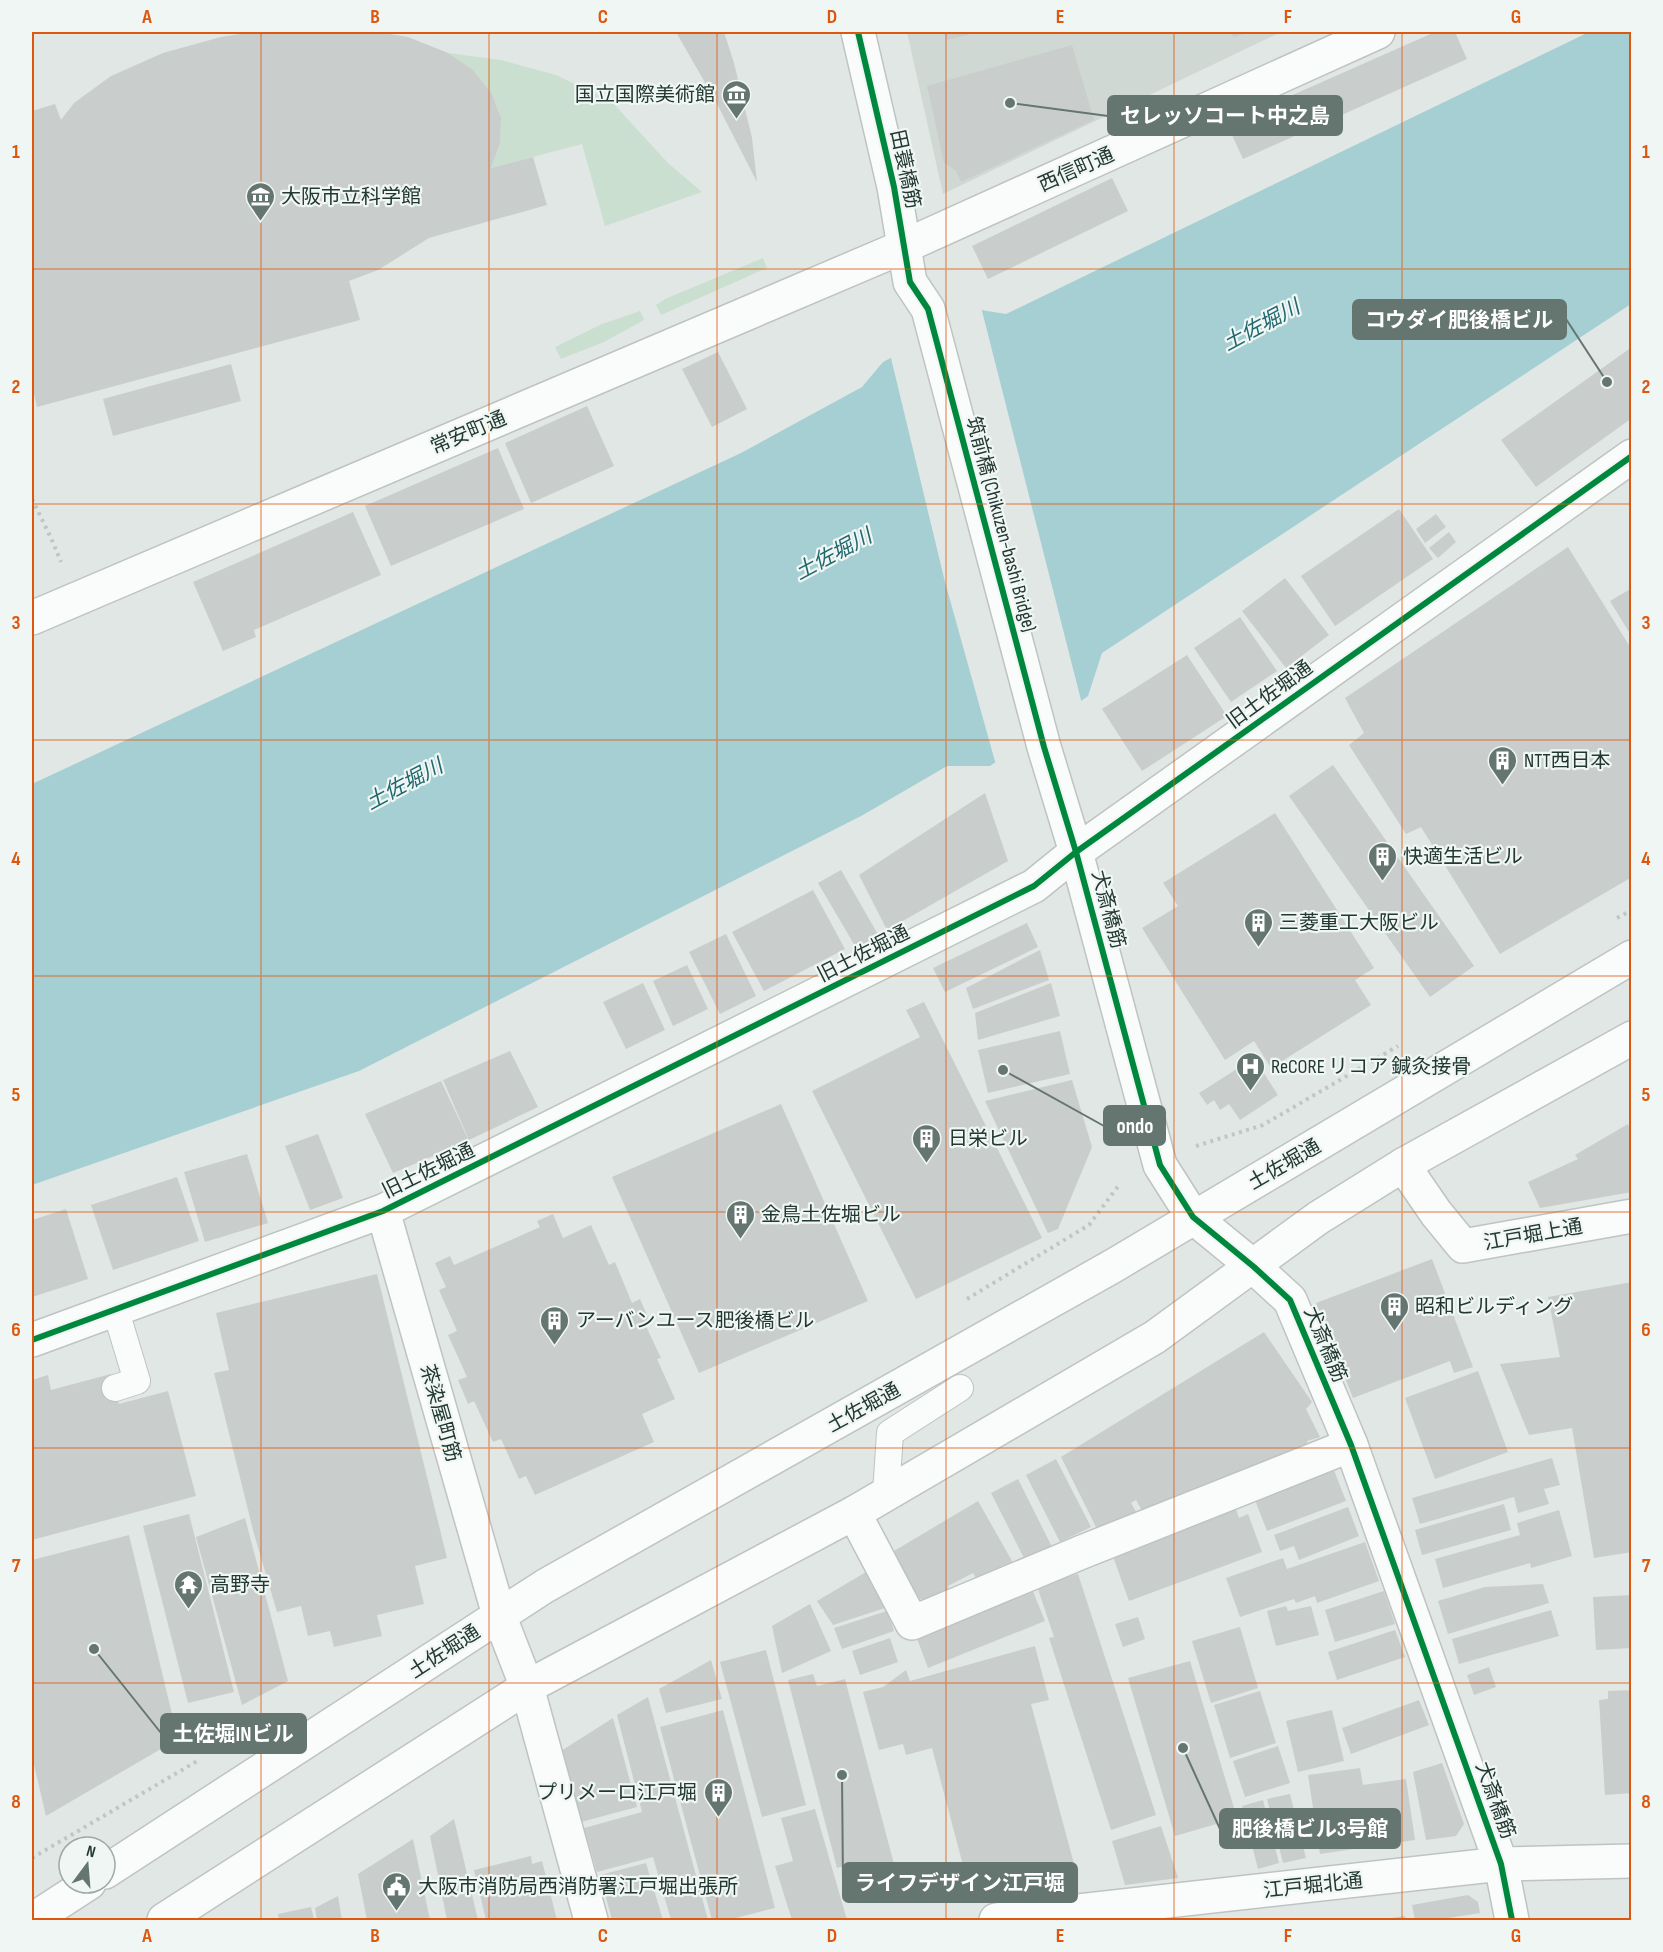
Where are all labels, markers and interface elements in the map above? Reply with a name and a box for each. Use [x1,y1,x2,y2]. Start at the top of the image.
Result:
text: A [141,5,152,29]
text: B [370,5,380,29]
text: C [598,5,608,29]
text: D [827,5,837,29]
text: E [1056,5,1064,29]
text: F [1284,5,1292,29]
text: G [1511,5,1521,29]
museum icon: 国立国際美術館 [720,78,752,120]
place label: 国立国際美術館 [575,83,715,107]
callout: セレッソコート中之島 [1108,96,1342,135]
text: セレッソコート中之島 [1120,104,1330,129]
street label: 田蓑橋筋 [885,128,925,211]
text: 1 [12,140,20,164]
text: 1 [1642,140,1650,164]
street label: 西信町通 [1035,143,1118,197]
museum icon: 大阪市立科学館 [244,180,276,222]
place label: 大阪市立科学館 [281,185,421,209]
water label: 土佐堀川 [1218,294,1306,356]
callout: コウダイ肥後橋ビル [1353,300,1566,339]
text: コウダイ肥後橋ビル [1365,308,1553,333]
text: 2 [12,375,20,399]
text: 2 [1642,375,1650,399]
street label: 常安町通 [427,406,510,460]
street label: 筑前橋 (Chikuzen-bashi Bridge) [961,414,1041,635]
water label: 土佐堀川 [790,523,878,585]
text: 3 [12,611,21,635]
text: 3 [1642,611,1651,635]
street label: 旧土佐堀通 [1222,656,1317,734]
building icon: NTT西日本 [1487,744,1519,786]
place label: NTT西日本 [1524,749,1611,773]
water label: 土佐堀川 [361,753,449,815]
building icon: 快適生活ビル [1366,840,1398,882]
place label: 快適生活ビル [1403,845,1523,869]
text: 4 [11,847,21,871]
text: 4 [1641,847,1651,871]
street label: 犬斎橋筋 [1086,868,1130,951]
building icon: 三菱重工大阪ビル [1242,906,1274,948]
place label: 三菱重工大阪ビル [1279,911,1439,935]
street label: 旧土佐堀通 [813,920,913,987]
hospital icon: ReCORE リコア 鍼灸接骨 [1234,1050,1266,1092]
place label: ReCORE リコア 鍼灸接骨 [1271,1055,1471,1079]
text: 5 [12,1083,21,1107]
text: 5 [1642,1083,1651,1107]
callout: ondo [1104,1106,1165,1145]
text: ondo [1117,1114,1153,1139]
building icon: 日栄ビル [911,1122,943,1164]
place label: 日栄ビル [948,1127,1028,1151]
street label: 土佐堀通 [1244,1134,1325,1195]
street label: 旧土佐堀通 [378,1138,479,1204]
building icon: 金鳥土佐堀ビル [724,1198,756,1240]
place label: 金鳥土佐堀ビル [761,1203,901,1227]
street label: 江戸堀上通 [1482,1214,1584,1255]
building icon: 昭和ビルディング [1378,1290,1410,1332]
place label: 昭和ビルディング [1415,1295,1574,1319]
street label: 犬斎橋筋 [1298,1303,1352,1386]
building icon: アーバンユース肥後橋ビル [539,1304,571,1346]
place label: アーバンユース肥後橋ビル [576,1309,815,1333]
text: 6 [11,1318,21,1342]
text: 6 [1641,1318,1651,1342]
street label: 茶染屋町筋 [415,1362,465,1465]
street label: 土佐堀通 [823,1378,904,1438]
text: 7 [12,1554,21,1578]
text: 7 [1642,1554,1651,1578]
temple icon: 高野寺 [173,1568,205,1610]
place label: 高野寺 [210,1573,270,1597]
street label: 土佐堀通 [404,1620,485,1684]
callout: 土佐堀INビル [161,1714,306,1753]
text: 土佐堀INビル [173,1722,293,1747]
street label: 犬斎橋筋 [1470,1759,1520,1842]
building icon: プリメーロ江戸堀 [702,1776,734,1818]
place label: プリメーロ江戸堀 [537,1781,697,1805]
text: 8 [11,1790,21,1814]
text: 8 [1641,1790,1651,1814]
callout: 肥後橋ビル3号館 [1220,1809,1400,1848]
text: 肥後橋ビル3号館 [1232,1817,1388,1842]
north arrow [57,1835,117,1895]
text: N [84,1842,97,1862]
callout: ライフデザイン江戸堀 [843,1863,1077,1902]
street label: 江戸堀北通 [1262,1869,1364,1903]
public building icon: 大阪市消防局西消防署江戸堀出張所 [381,1870,413,1912]
text: ライフデザイン江戸堀 [855,1871,1065,1896]
place label: 大阪市消防局西消防署江戸堀出張所 [418,1875,738,1899]
text: A [141,1924,152,1948]
text: B [370,1924,380,1948]
text: C [598,1924,608,1948]
text: D [827,1924,837,1948]
text: E [1056,1924,1064,1948]
text: F [1284,1924,1292,1948]
text: G [1511,1924,1521,1948]

